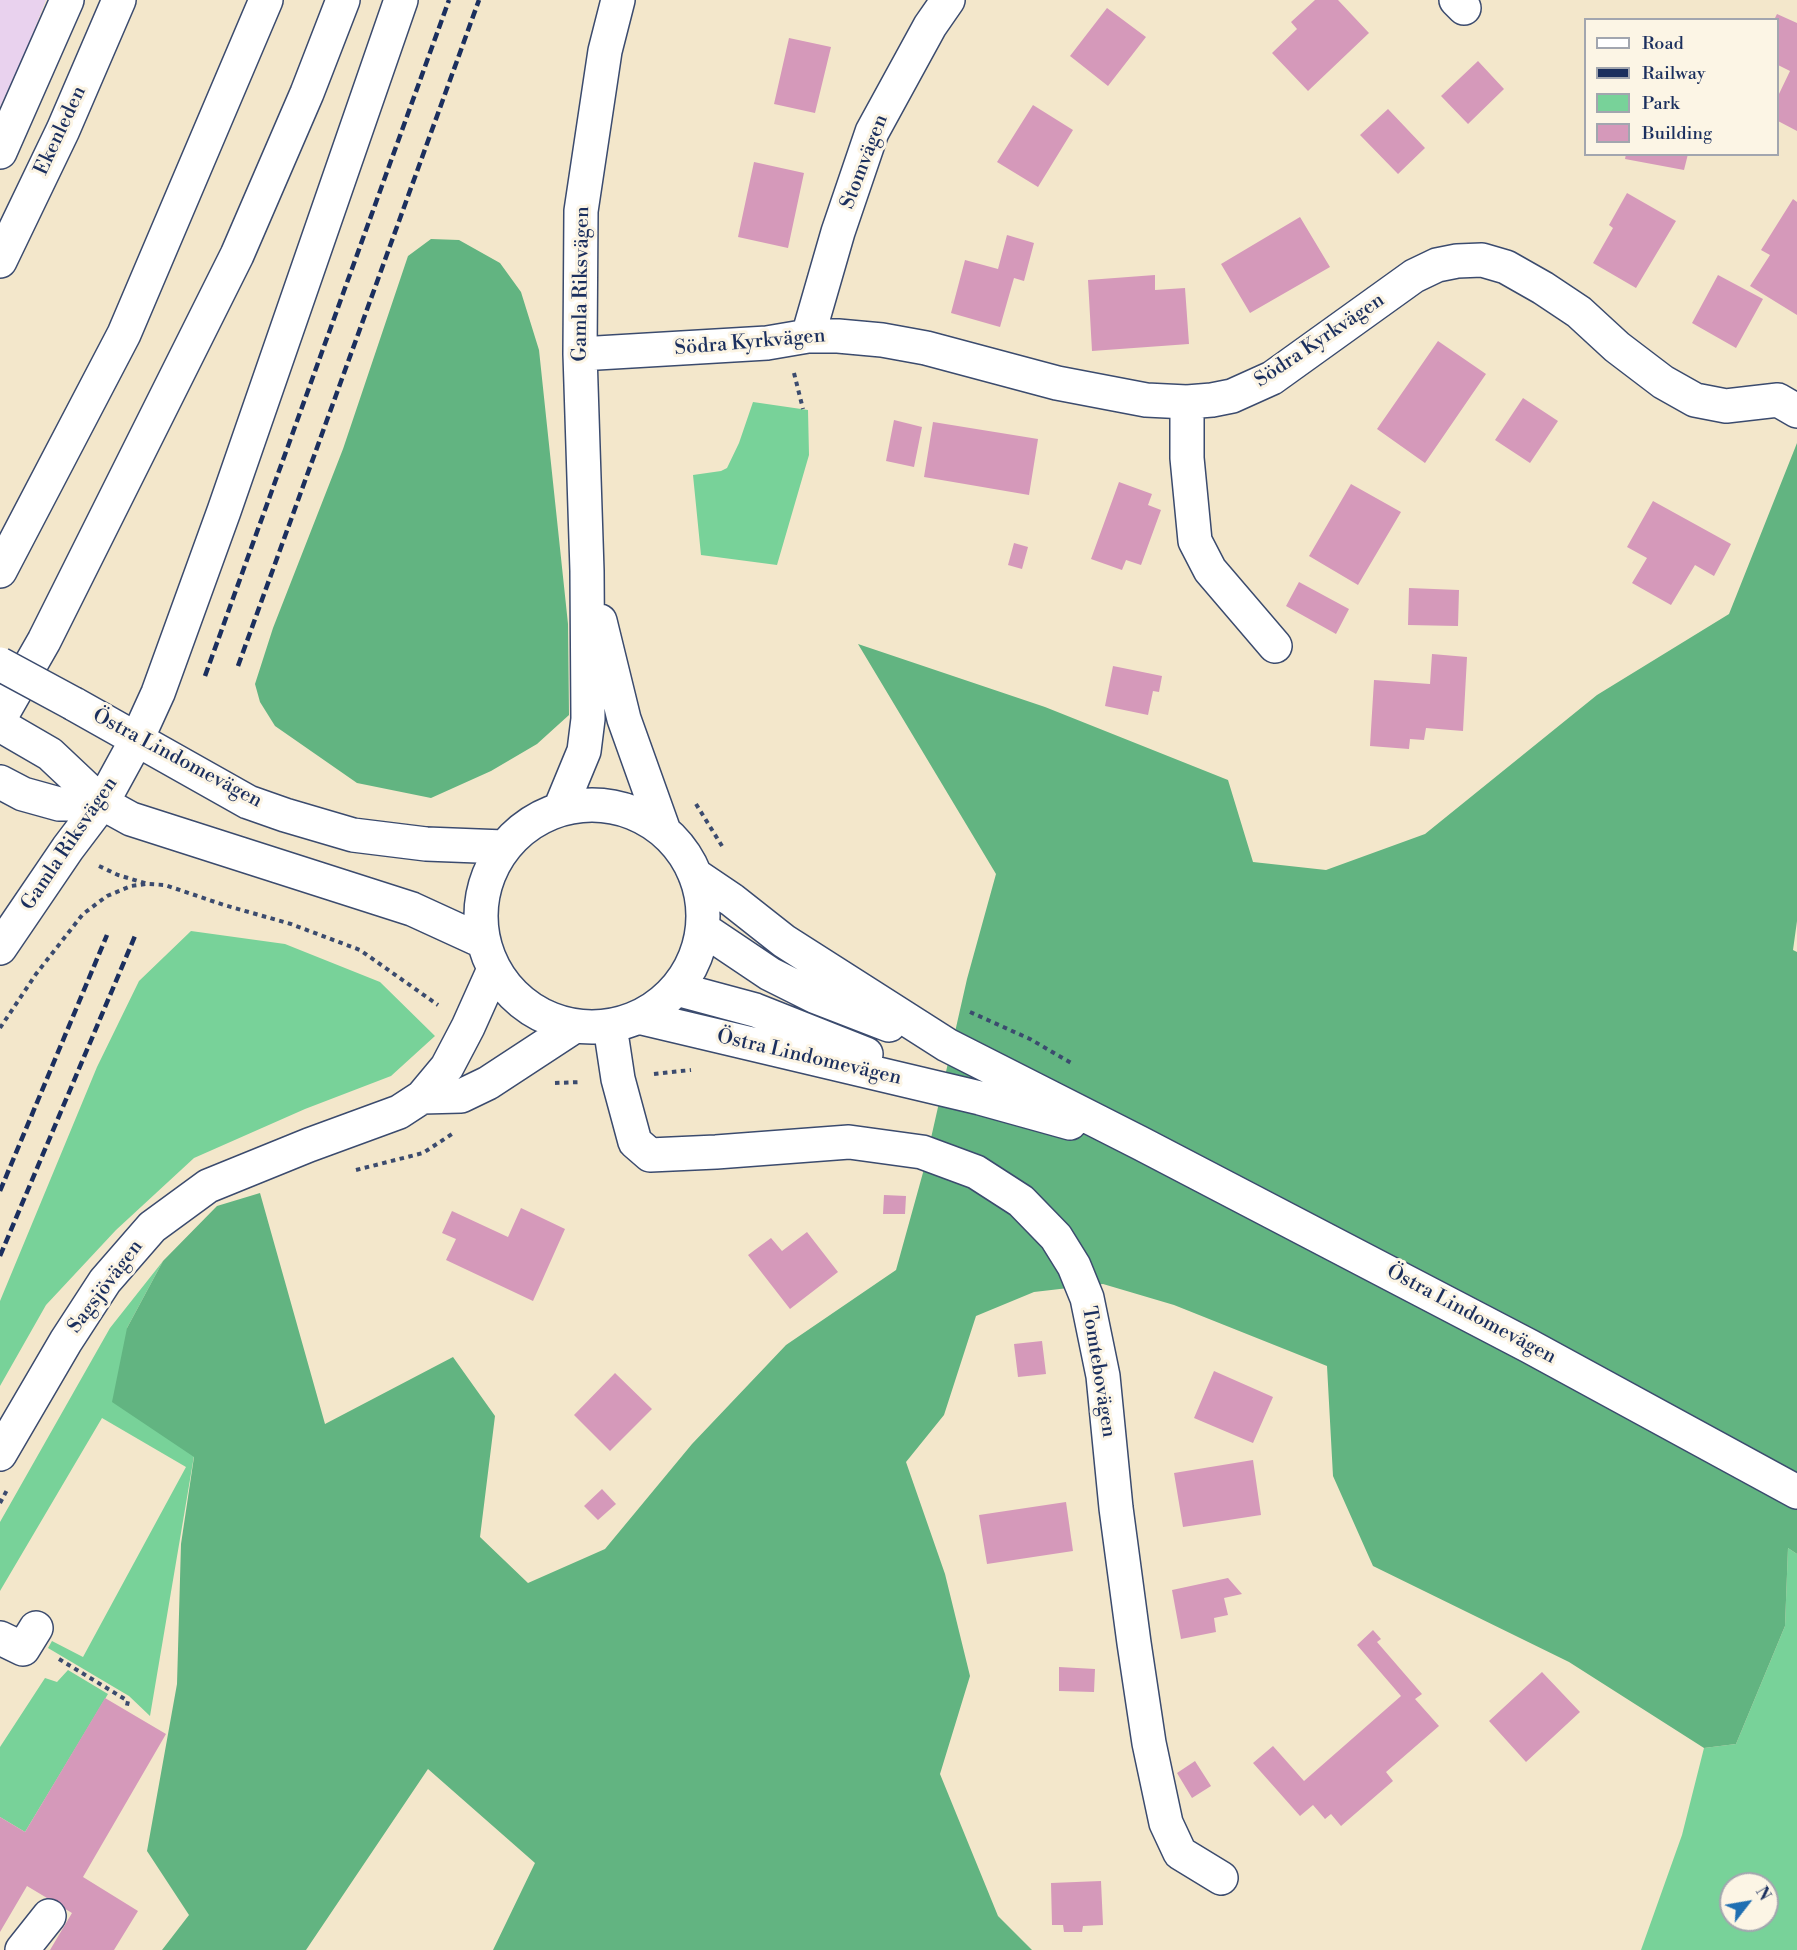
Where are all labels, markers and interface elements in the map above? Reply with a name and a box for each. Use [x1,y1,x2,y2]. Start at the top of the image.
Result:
legend [1584,18,1779,156]
text: Road [1642,32,1684,55]
text: Railway [1642,62,1705,85]
street label: Ekenleden [30,83,92,179]
text: Park [1642,92,1679,115]
street label: Stomvägen [836,111,894,213]
text: Building [1642,122,1712,145]
street label: Gamla Riksvägen [569,206,595,362]
street label: Södra Kyrkvägen [1251,289,1389,393]
street label: Södra Kyrkvägen [674,324,826,362]
street label: Östra Lindomevägen [88,704,266,814]
street label: Gamla Riksvägen [17,773,123,915]
street label: Östra Lindomevägen [714,1025,904,1091]
street label: Sagsjövägen [63,1236,149,1338]
street label: Östra Lindomevägen [1382,1260,1560,1370]
street label: Tomtebovägen [1076,1305,1120,1439]
north arrow [1719,1872,1779,1932]
text: N [1751,1883,1775,1904]

